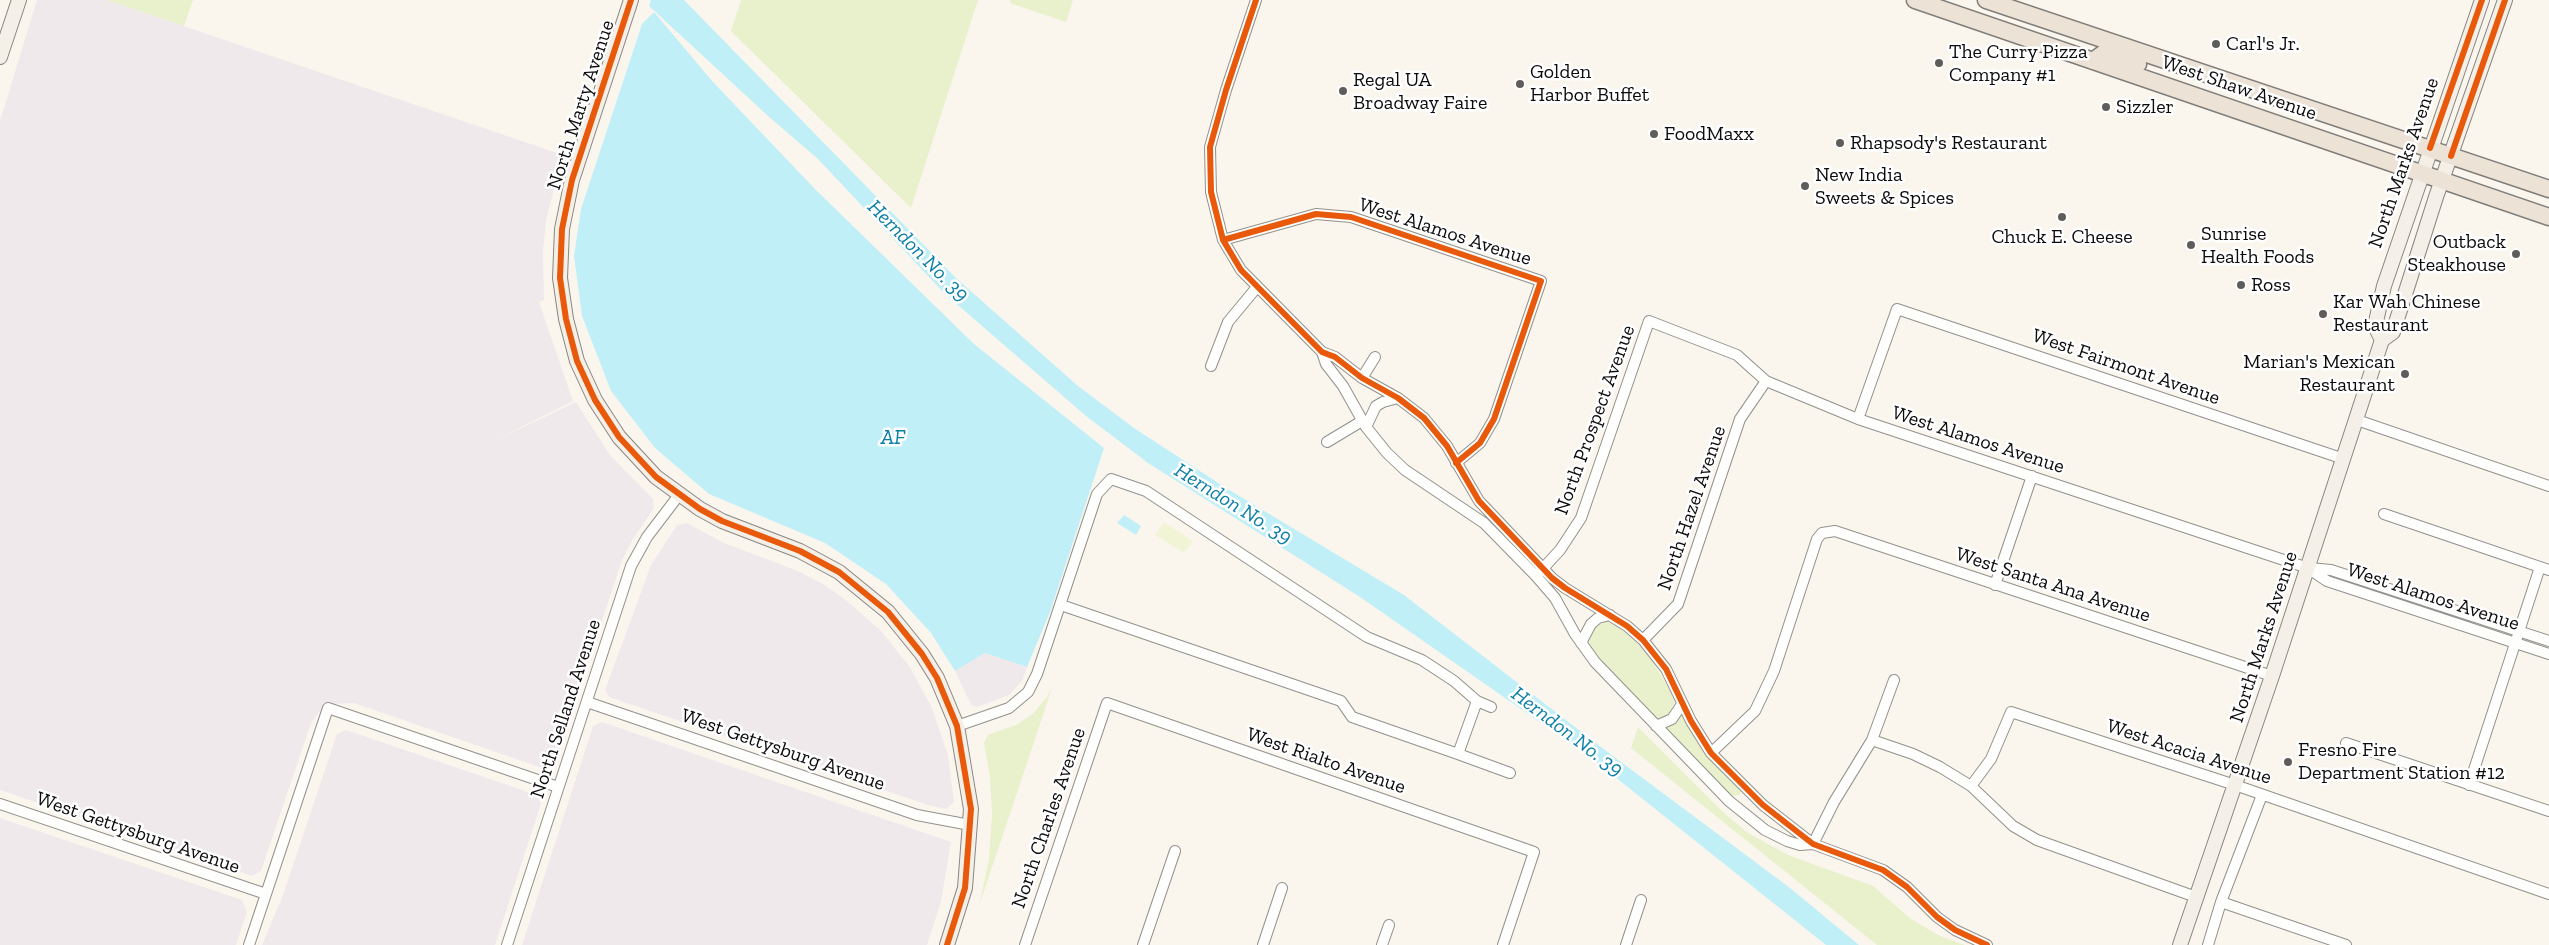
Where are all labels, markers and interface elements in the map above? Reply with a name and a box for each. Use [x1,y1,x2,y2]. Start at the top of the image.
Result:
street label: North Marty Avenue [542,17,620,193]
place label: Carl's Jr. [2226,32,2300,56]
marker: Carl's Jr. [2210,38,2222,50]
place label: The Curry Pizza Company #1 [1949,40,2088,87]
street label: West Shaw Avenue [2158,50,2320,126]
marker: The Curry Pizza Company #1 [1933,57,1945,69]
place label: Golden Harbor Buffet [1530,60,1649,107]
place label: Regal UA Broadway Faire [1353,68,1487,115]
street label: North Marks Avenue [2364,75,2444,251]
marker: Golden Harbor Buffet [1514,78,1526,90]
marker: Regal UA Broadway Faire [1337,85,1349,97]
place label: Sizzler [2116,95,2174,119]
marker: Sizzler [2100,101,2112,113]
place label: FoodMaxx [1664,122,1754,146]
marker: FoodMaxx [1648,128,1660,140]
place label: Rhapsody's Restaurant [1850,131,2047,155]
marker: Rhapsody's Restaurant [1834,137,1846,149]
place label: New India Sweets & Spices [1815,163,1954,210]
marker: New India Sweets & Spices [1799,180,1811,192]
street label: West Alamos Avenue [1356,193,1534,271]
water label: Herndon No. 39 [862,195,974,307]
marker: Chuck E. Cheese [2056,211,2068,223]
place label: Sunrise Health Foods [2201,222,2314,269]
place label: Chuck E. Cheese [1991,225,2133,249]
place label: Outback Steakhouse [2408,230,2506,277]
marker: Sunrise Health Foods [2185,239,2197,251]
marker: Outback Steakhouse [2510,248,2522,260]
place label: Ross [2251,273,2291,297]
marker: Ross [2235,279,2247,291]
place label: Kar Wah Chinese Restaurant [2333,290,2480,337]
marker: Kar Wah Chinese Restaurant [2317,308,2329,320]
street label: North Prospect Avenue [1550,322,1640,518]
street label: West Fairmont Avenue [2029,324,2223,410]
place label: Marian's Mexican Restaurant [2243,350,2395,397]
marker: Marian's Mexican Restaurant [2399,368,2411,380]
street label: West Alamos Avenue [1889,401,2067,479]
street label: North Hazel Avenue [1653,422,1731,594]
water label: AF [881,425,905,451]
water label: Herndon No. 39 [1170,458,1296,550]
street label: West Santa Ana Avenue [1953,542,2153,628]
street label: North Marks Avenue [2225,548,2303,726]
street label: West Alamos Avenue [2344,558,2522,636]
street label: North Selland Avenue [526,616,606,802]
water label: Herndon No. 39 [1506,682,1628,782]
street label: West Gettysburg Avenue [678,704,888,796]
street label: West Acacia Avenue [2104,714,2274,790]
street label: West Rialto Avenue [1243,723,1409,799]
street label: North Charles Avenue [1007,724,1091,912]
place label: Fresno Fire Department Station #12 [2298,738,2505,785]
marker: Fresno Fire Department Station #12 [2282,756,2294,768]
street label: West Gettysburg Avenue [33,787,243,879]

